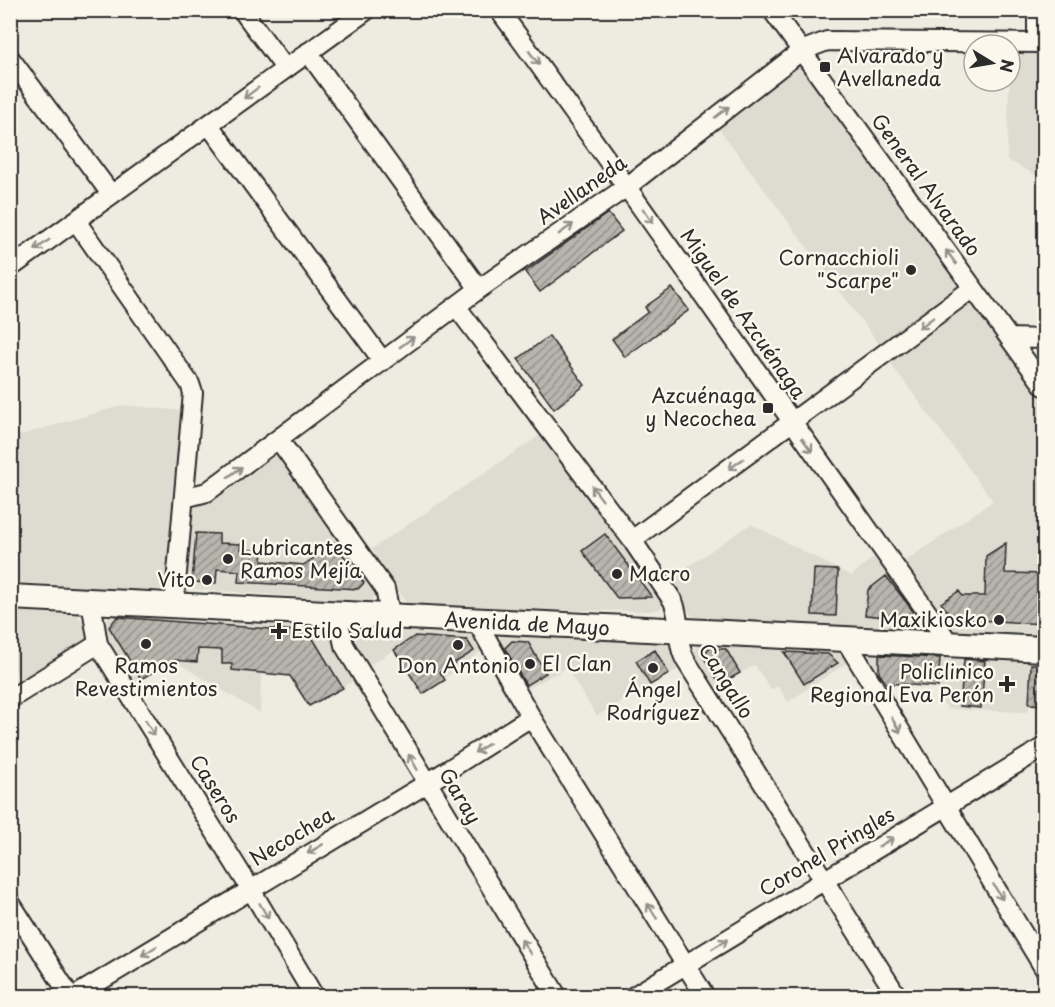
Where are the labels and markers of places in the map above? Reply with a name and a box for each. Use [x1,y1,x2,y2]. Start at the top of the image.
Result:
place label: Alvarado y Avellaneda [837,40,944,93]
marker: Alvarado y Avellaneda [818,60,832,74]
place label: Cornacchioli "Scarpe" [779,242,899,295]
marker: Cornacchioli "Scarpe" [904,263,918,277]
place label: Azcuénaga y Necochea [645,380,757,433]
marker: Azcuénaga y Necochea [761,401,775,415]
place label: Lubricantes Ramos Mejía [240,532,362,585]
marker: Lubricantes Ramos Mejía [221,552,235,566]
place label: Macro [629,558,690,588]
place label: Vito [157,564,195,594]
marker: Macro [610,567,624,581]
marker: Vito [200,573,214,587]
place label: Maxikiosko [879,604,987,634]
marker: Maxikiosko [992,613,1006,627]
place label: Estilo Salud [291,615,403,645]
marker: Estilo Salud [272,624,286,638]
marker: Ramos Revestimientos [139,637,153,651]
marker: Don Antonio [451,638,465,652]
place label: El Clan [542,648,612,678]
place label: Ramos Revestimientos [75,650,217,703]
place label: Don Antonio [396,650,520,680]
place label: Policlinico Regional Eva Perón [810,656,994,709]
marker: El Clan [523,657,537,671]
marker: Ángel Rodríguez [646,661,660,675]
place label: Ángel Rodríguez [606,674,700,727]
marker: Policlinico Regional Eva Perón [998,675,1016,693]

